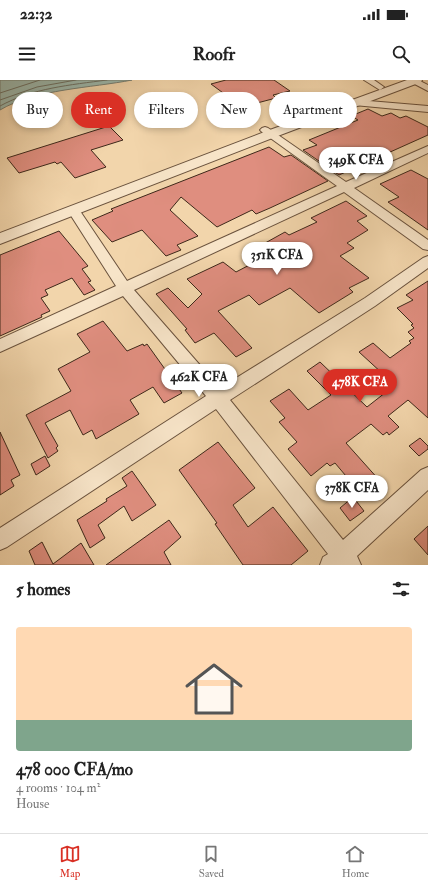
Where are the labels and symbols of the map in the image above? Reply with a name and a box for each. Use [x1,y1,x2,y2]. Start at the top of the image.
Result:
pin: 349K CFA [315,147,397,181]
pin: 351K CFA [236,242,318,276]
pin: 462K CFA [158,364,240,398]
pin: 478K CFA [319,369,401,403]
pin: 378K CFA [311,475,393,509]

